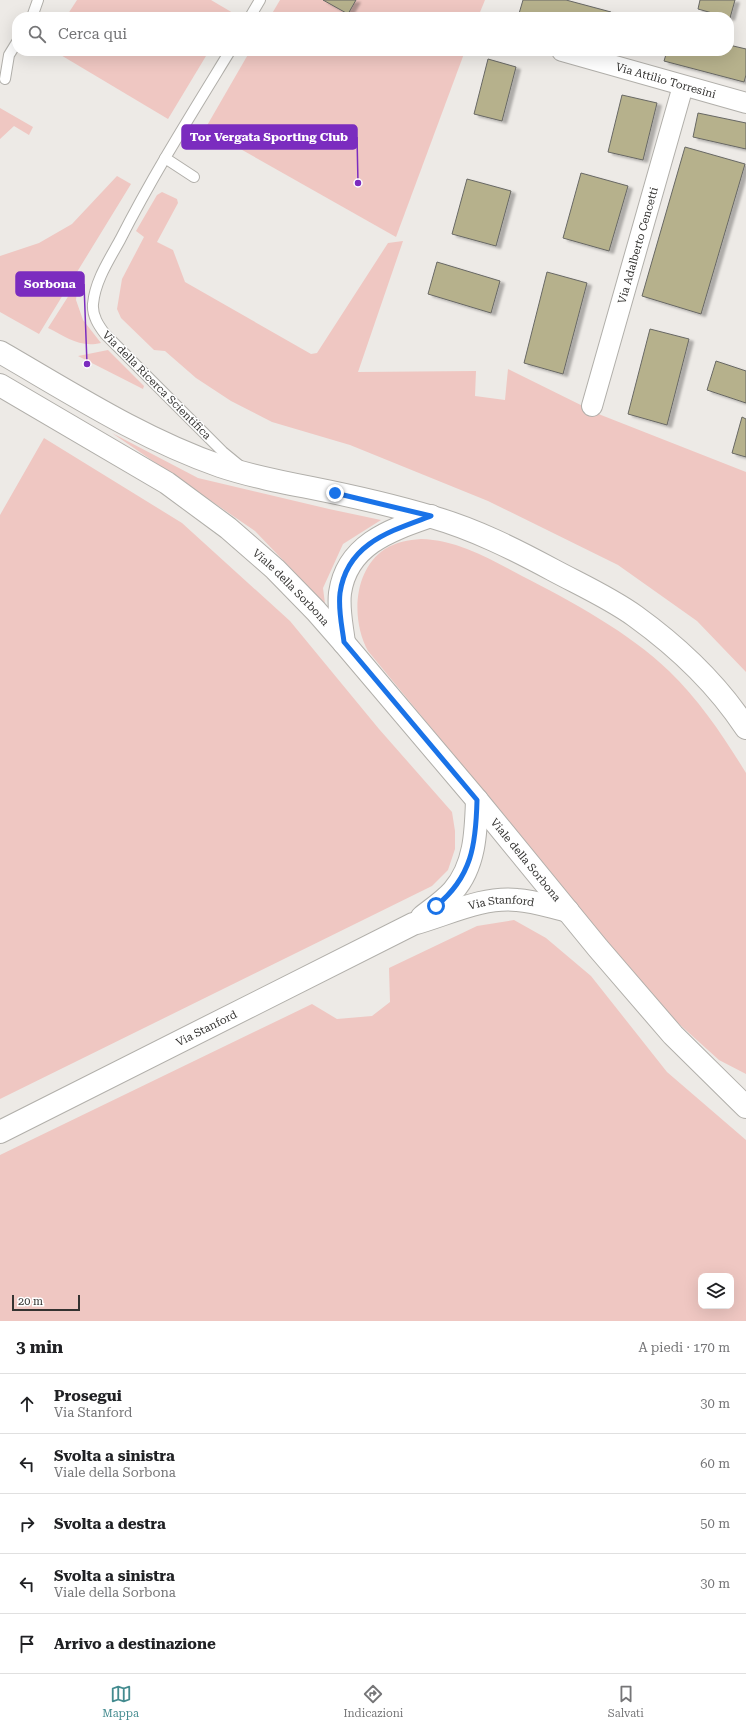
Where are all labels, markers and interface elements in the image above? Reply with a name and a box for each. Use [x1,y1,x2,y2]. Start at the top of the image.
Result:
search box [12,12,734,56]
icon: search [26,23,48,45]
text: Cerca qui [58,25,127,43]
street label: Via Attilio Torresini [614,60,718,101]
callout: Tor Vergata Sporting Club [182,125,357,149]
text: Tor Vergata Sporting Club [190,130,348,144]
street label: Via Adalberto Cencetti [615,185,661,305]
callout: Sorbona [16,272,84,296]
text: Sorbona [24,277,76,291]
street label: Via della Ricerca Scientifica [100,328,214,442]
route end [326,484,344,502]
street label: Viale della Sorbona [250,546,332,629]
street label: Viale della Sorbona [488,816,563,904]
street label: Via Stanford [467,893,535,913]
route start [427,897,445,915]
street label: Via Stanford [174,1008,239,1049]
map controls [698,1273,734,1309]
button: layers [698,1273,734,1309]
scale bar [12,1293,80,1312]
text: 20 m [18,1295,43,1308]
text: 3 min [16,1337,63,1357]
text: A piedi · 170 m [638,1340,730,1355]
text: Prosegui [54,1387,122,1405]
icon: ahead [16,1393,38,1415]
text: 30 m [700,1396,730,1411]
text: Via Stanford [54,1405,132,1420]
text: Svolta a sinistra [54,1447,175,1465]
icon: left [16,1453,38,1475]
text: 60 m [700,1456,730,1471]
text: Viale della Sorbona [54,1465,176,1480]
icon: right [16,1513,38,1535]
text: Svolta a destra [54,1515,166,1533]
text: 50 m [700,1516,730,1531]
text: Svolta a sinistra [54,1567,175,1585]
icon: left [16,1573,38,1595]
text: 30 m [700,1576,730,1591]
text: Viale della Sorbona [54,1585,176,1600]
icon: arrive [16,1633,38,1655]
text: Arrivo a destinazione [54,1635,216,1653]
tab: Mappa [102,1683,139,1720]
tab: Indicazioni [343,1683,403,1720]
tab: Salvati [608,1683,644,1720]

